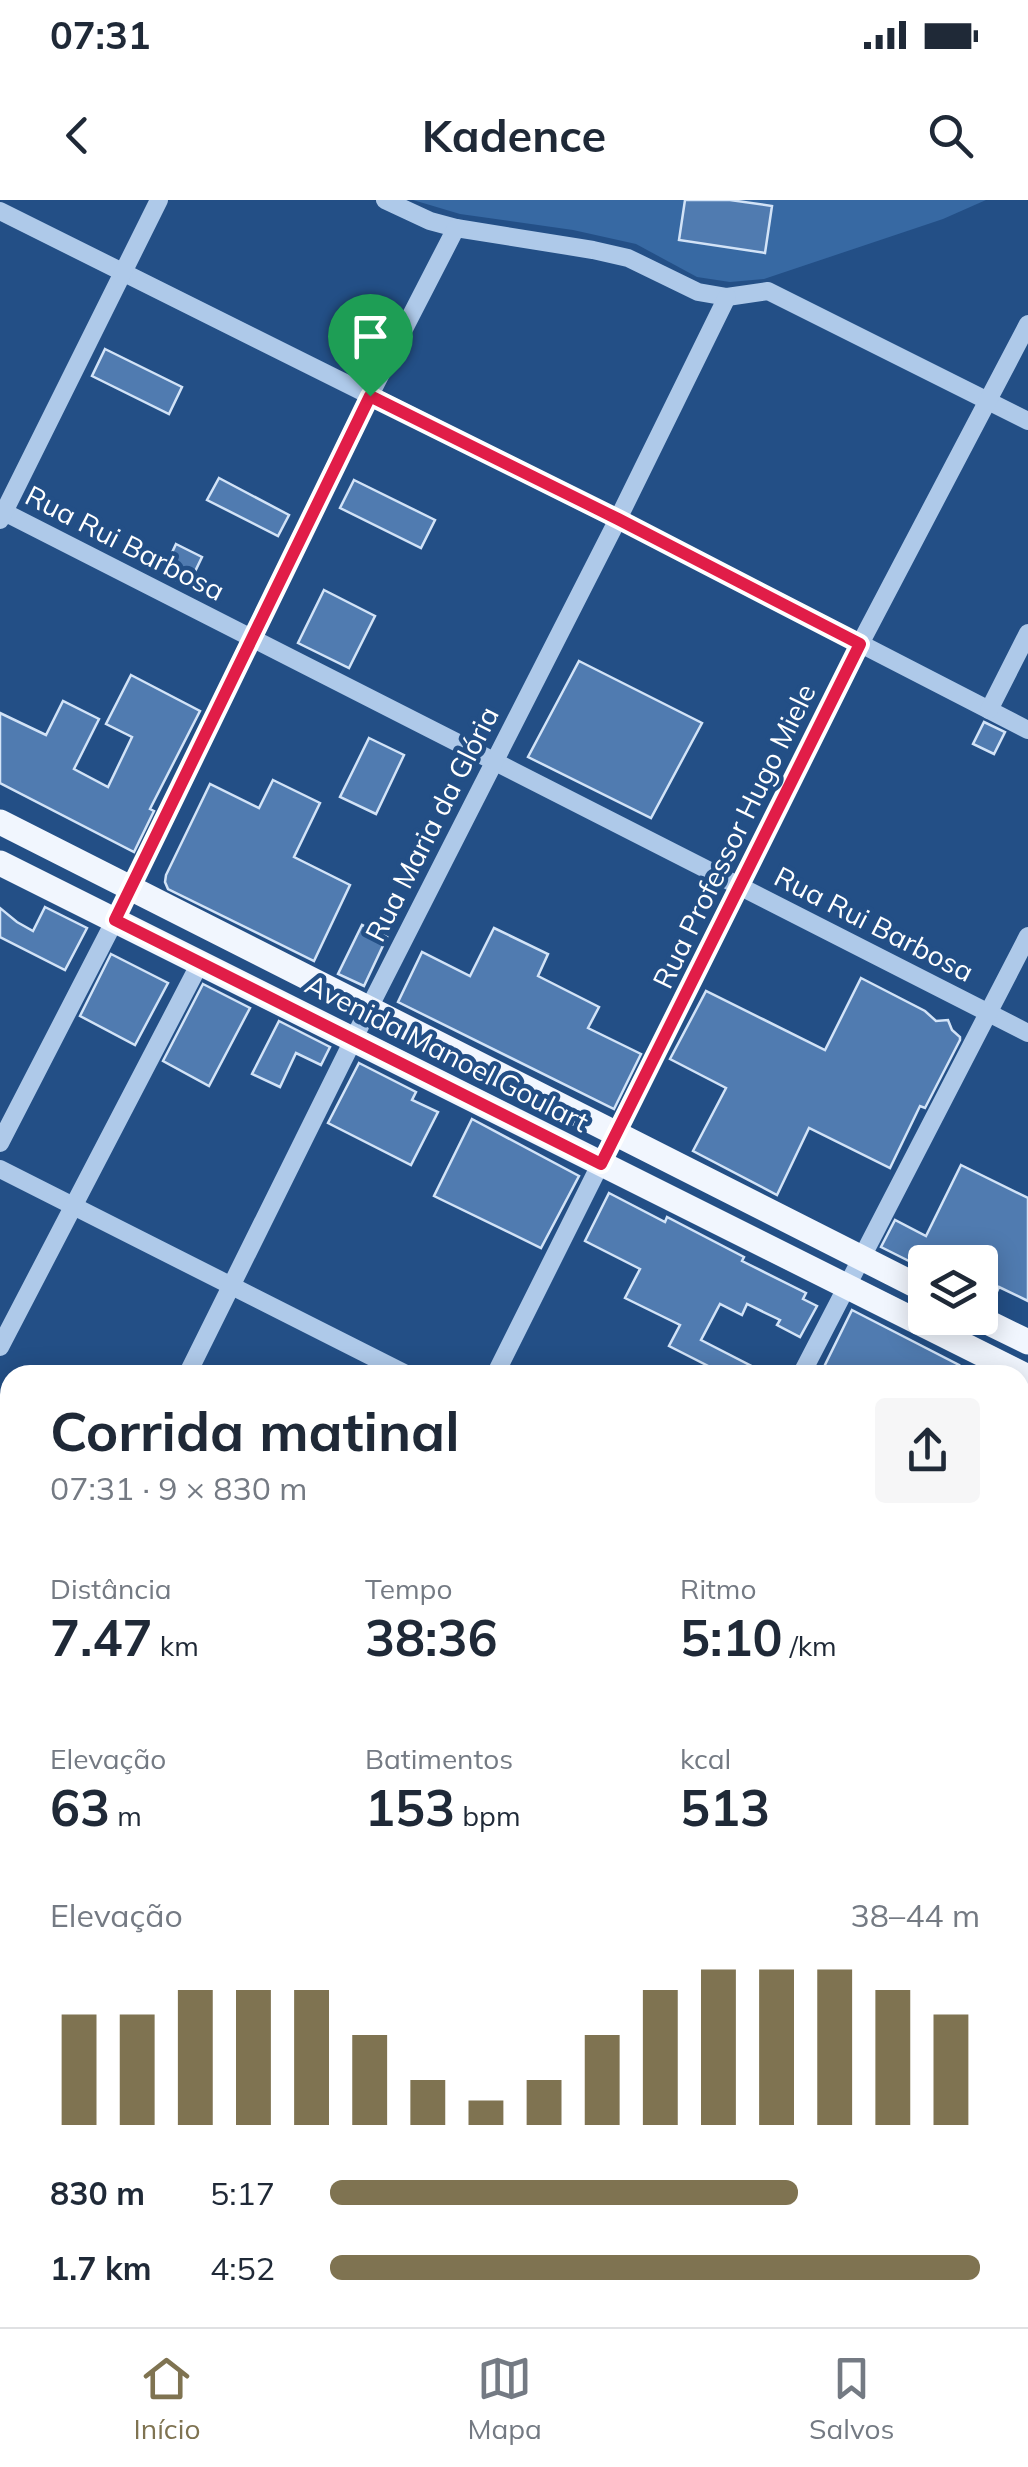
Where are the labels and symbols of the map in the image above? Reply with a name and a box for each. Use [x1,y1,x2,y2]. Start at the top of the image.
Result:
pin [328,294,413,397]
street label: Rua Rui Barbosa [20,477,231,608]
street label: Rua Professor Hugo Miele [644,678,823,994]
street label: Rua Maria da Glória [357,700,506,947]
street label: Rua Rui Barbosa [769,858,980,989]
street label: Avenida Manoel Goulart [300,966,595,1139]

